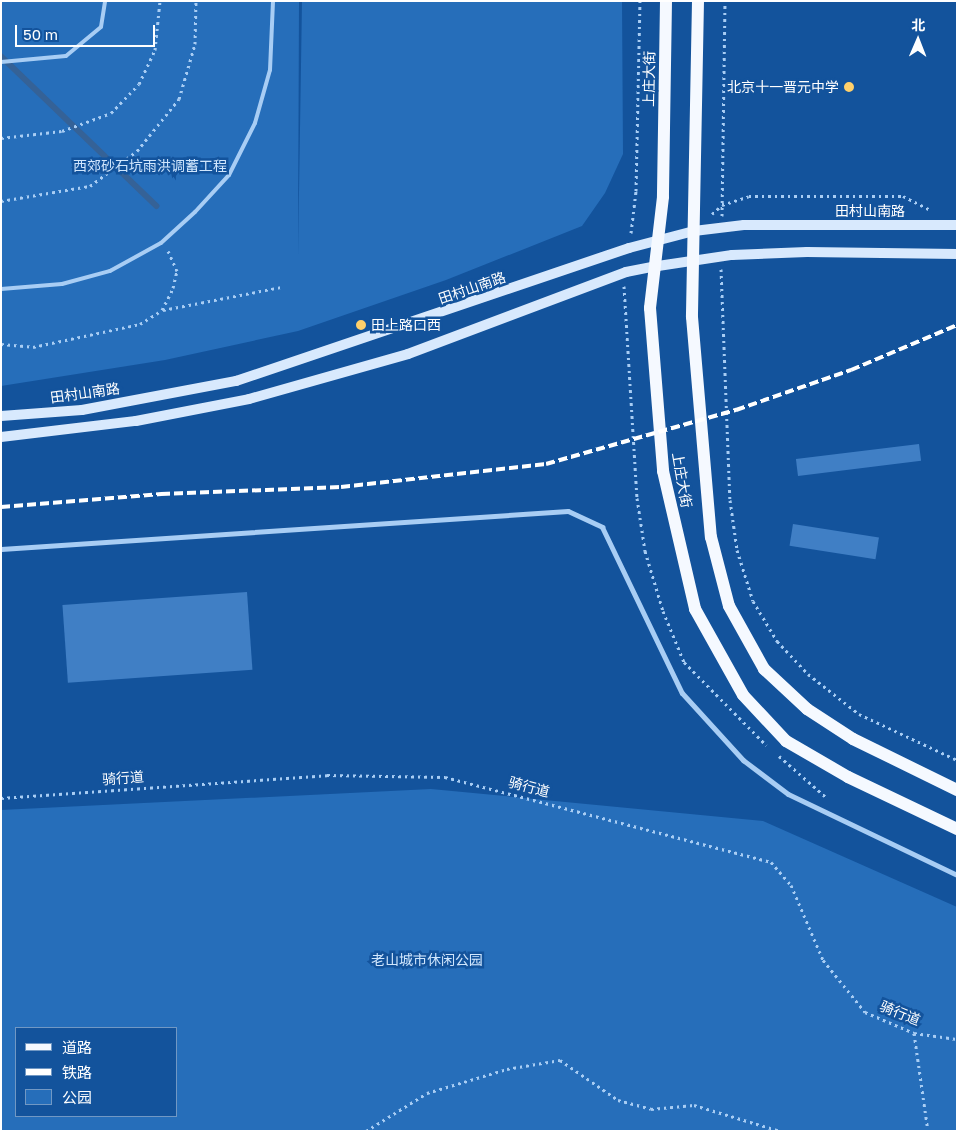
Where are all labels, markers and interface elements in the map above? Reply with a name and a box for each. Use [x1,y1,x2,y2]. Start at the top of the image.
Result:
scale bar [18,15,158,47]
north arrow [893,15,943,65]
text: 北 [911,16,925,33]
text: 50 m [23,25,58,43]
street label: 上庄大街 [640,51,658,107]
place label: 北京十一晋元中学 [727,79,839,95]
marker: 北京十一晋元中学 [843,81,855,93]
park label: 西郊砂石坑雨洪调蓄工程 [73,158,227,174]
street label: 田村山南路 [835,203,905,219]
street label: 田村山南路 [436,269,508,307]
place label: 田上路口西 [371,317,441,333]
marker: 田上路口西 [355,319,367,331]
street label: 田村山南路 [49,380,121,406]
street label: 上庄大街 [669,451,695,509]
street label: 骑行道 [101,768,145,788]
street label: 骑行道 [507,773,551,801]
park label: 老山城市休闲公园 [371,952,483,968]
street label: 骑行道 [877,997,923,1029]
legend [15,1027,178,1117]
text: 道路 [62,1038,92,1056]
text: 铁路 [62,1063,92,1081]
text: 公园 [62,1088,92,1106]

